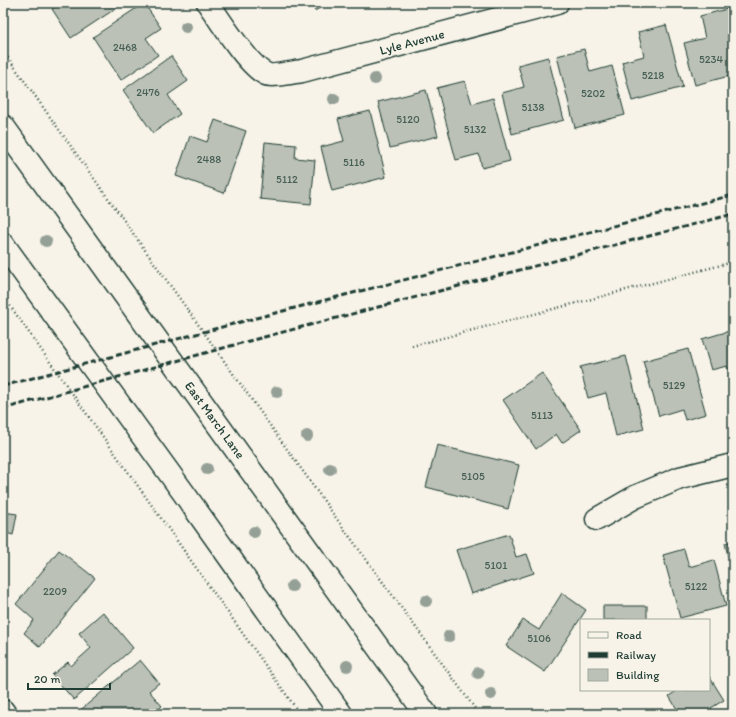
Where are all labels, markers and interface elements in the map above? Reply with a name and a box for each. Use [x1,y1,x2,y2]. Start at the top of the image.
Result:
street label: Lyle Avenue [378,26,446,58]
house number: 2468 [113,41,137,54]
house number: 5234 [699,53,723,66]
house number: 5218 [642,69,664,82]
house number: 2476 [136,86,160,99]
house number: 5202 [581,87,605,100]
house number: 5138 [522,101,544,114]
house number: 5120 [396,113,420,126]
house number: 5132 [464,123,487,136]
house number: 2488 [197,153,221,166]
house number: 5116 [343,156,365,169]
house number: 5112 [276,173,298,186]
street label: East March Lane [182,378,248,462]
house number: 5129 [663,379,685,392]
house number: 5113 [531,409,553,422]
house number: 5105 [461,470,485,483]
house number: 5101 [485,559,507,572]
house number: 5122 [685,580,707,593]
house number: 2209 [43,585,67,598]
legend [580,619,710,691]
text: Road [616,628,642,642]
house number: 5106 [527,632,551,645]
text: Railway [616,648,656,662]
scale bar [28,665,110,691]
text: Building [616,668,660,682]
text: 20 m [34,672,61,686]

